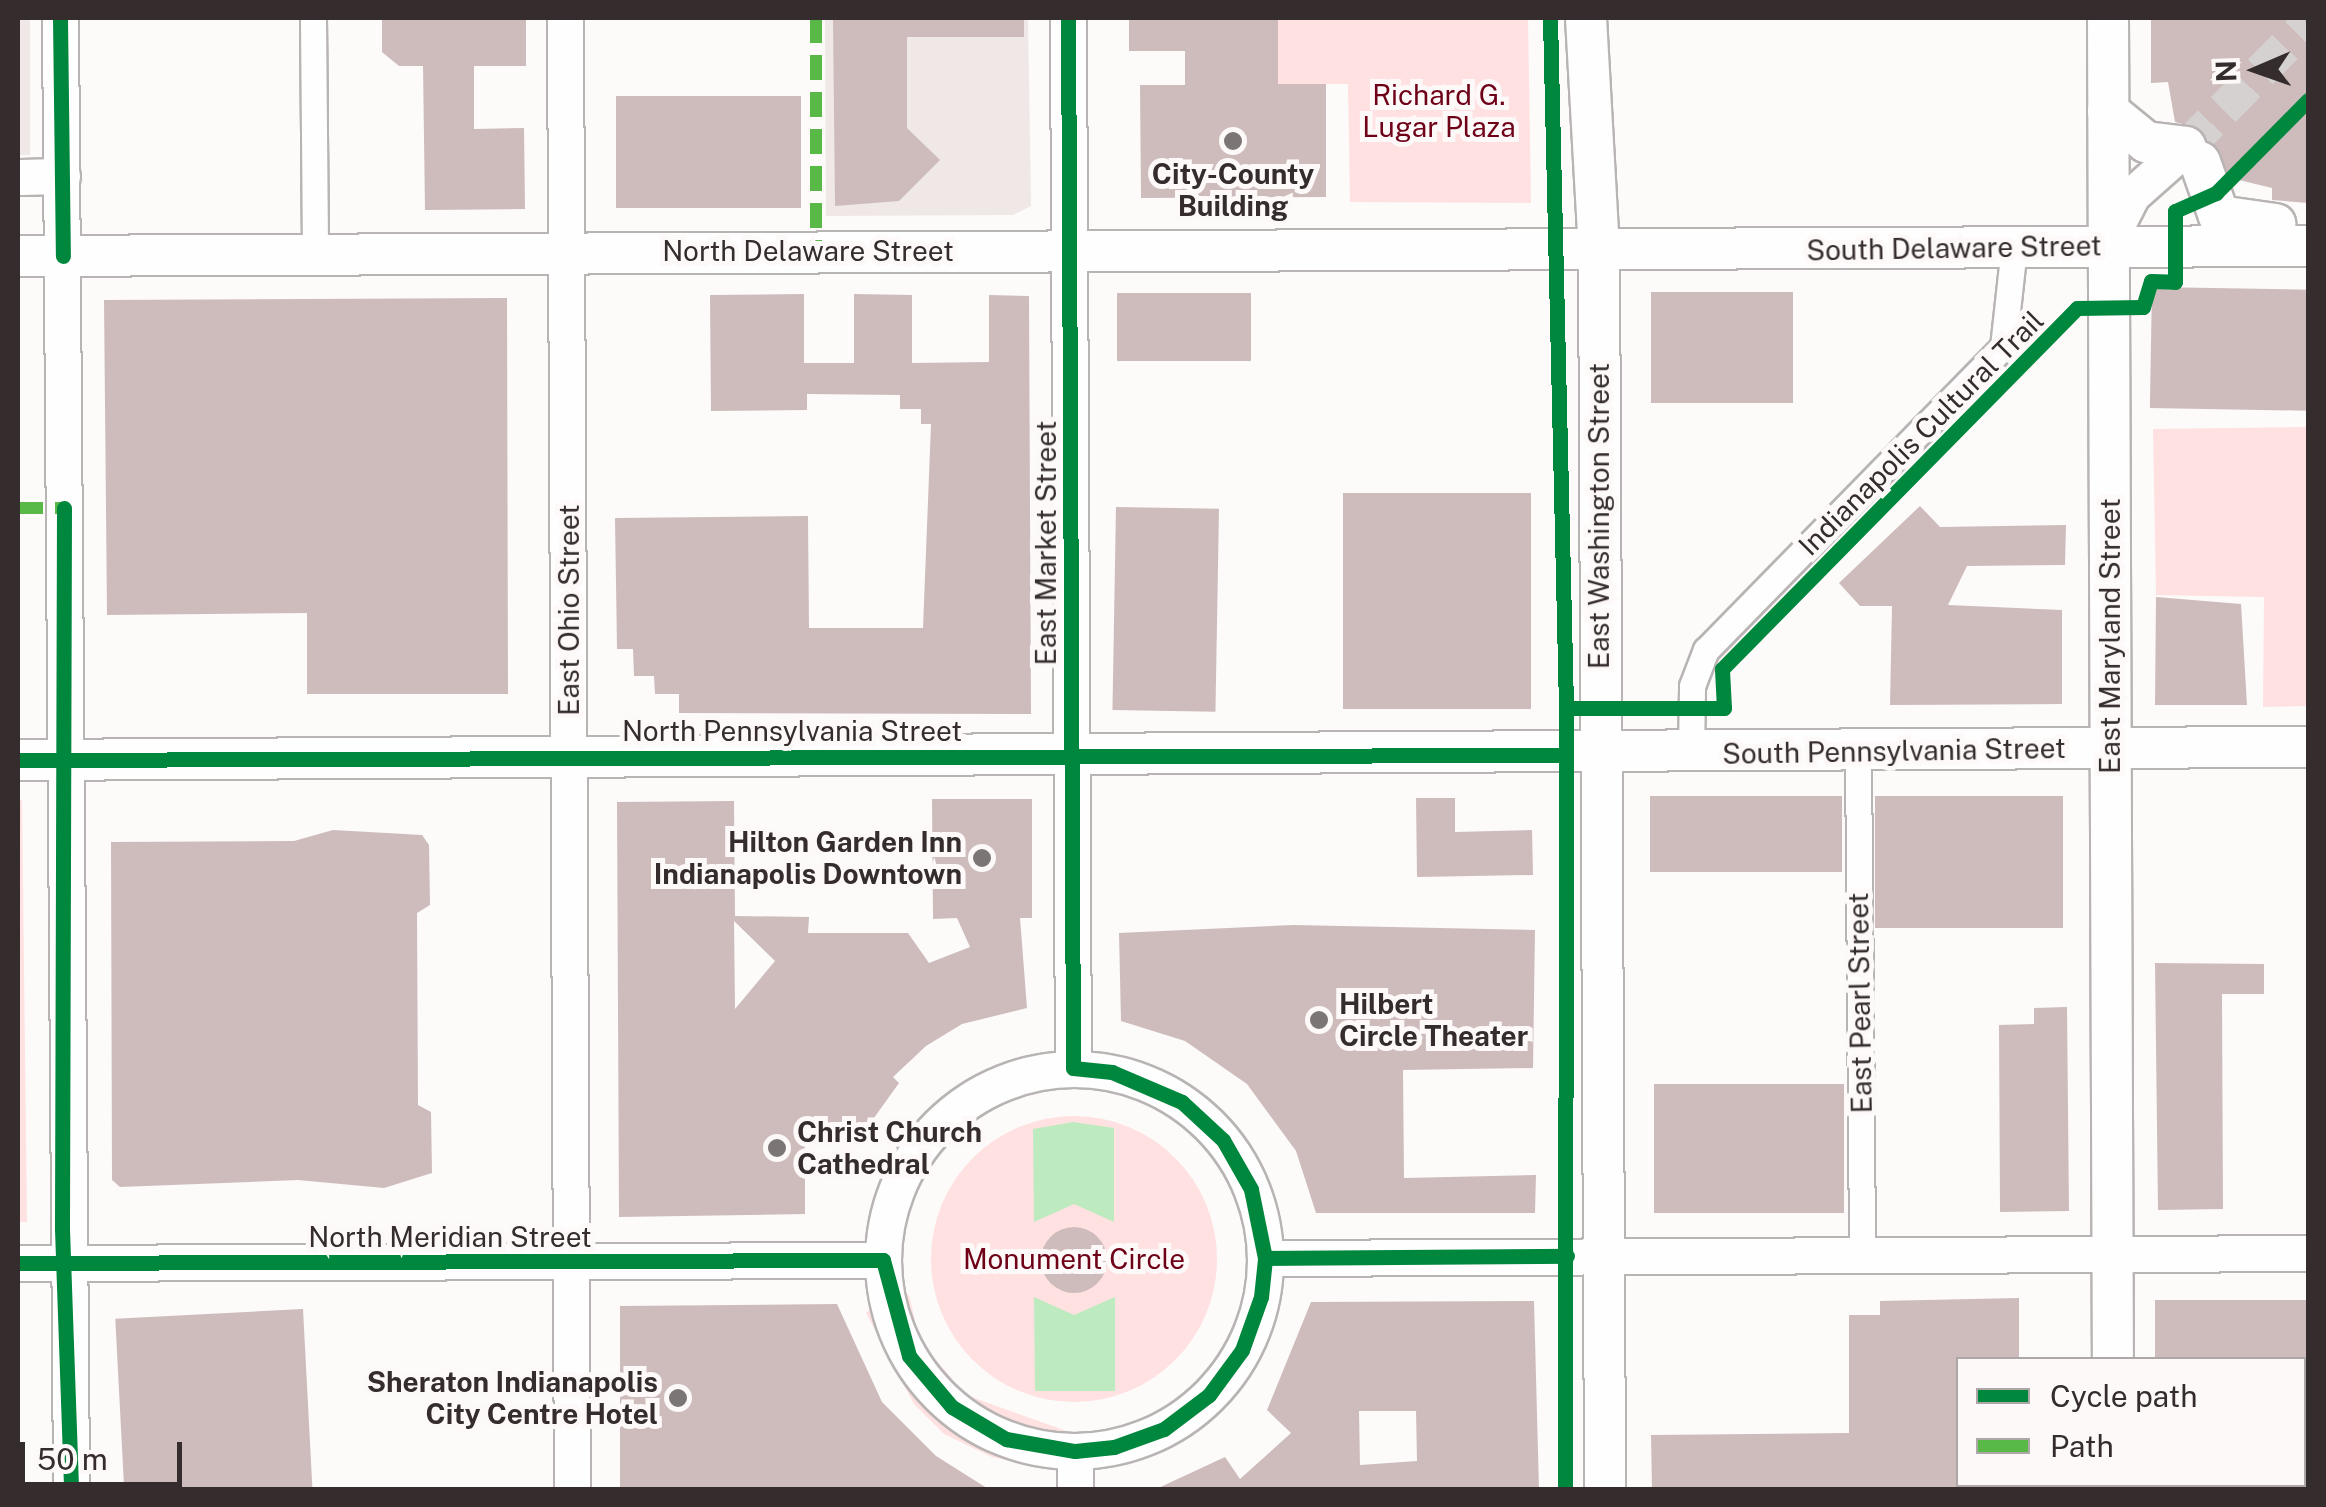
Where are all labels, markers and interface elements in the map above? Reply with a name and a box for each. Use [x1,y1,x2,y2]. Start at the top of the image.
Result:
north arrow [2206,20,2306,120]
text: N [2209,60,2242,83]
park label: Richard G. Lugar Plaza [1362,78,1516,144]
marker: City-County Building [1222,130,1244,152]
place label: City-County Building [1152,157,1314,223]
street label: South Delaware Street [1806,229,2102,267]
street label: North Delaware Street [662,234,954,268]
street label: Indianapolis Cultural Trail [1792,304,2050,562]
street label: East Washington Street [1582,362,1616,670]
street label: East Market Street [1029,421,1063,665]
street label: East Maryland Street [2093,498,2127,774]
street label: East Ohio Street [552,504,586,716]
street label: North Pennsylvania Street [622,714,962,748]
street label: South Pennsylvania Street [1722,731,2066,771]
place label: Hilton Garden Inn Indianapolis Downtown [654,825,962,891]
marker: Hilton Garden Inn Indianapolis Downtown [971,847,993,869]
street label: East Pearl Street [1841,892,1879,1114]
place label: Hilbert Circle Theater [1339,987,1528,1053]
marker: Hilbert Circle Theater [1308,1009,1330,1031]
place label: Christ Church Cathedral [797,1115,982,1181]
marker: Christ Church Cathedral [766,1137,788,1159]
street label: North Meridian Street [308,1220,592,1254]
park label: Monument Circle [963,1242,1185,1276]
legend [1956,1357,2306,1487]
place label: Sheraton Indianapolis City Centre Hotel [367,1365,658,1431]
text: Cycle path [2050,1378,2198,1414]
marker: Sheraton Indianapolis City Centre Hotel [667,1387,689,1409]
scale bar [25,1422,188,1484]
text: Path [2050,1428,2114,1464]
text: 50 m [37,1441,108,1477]

